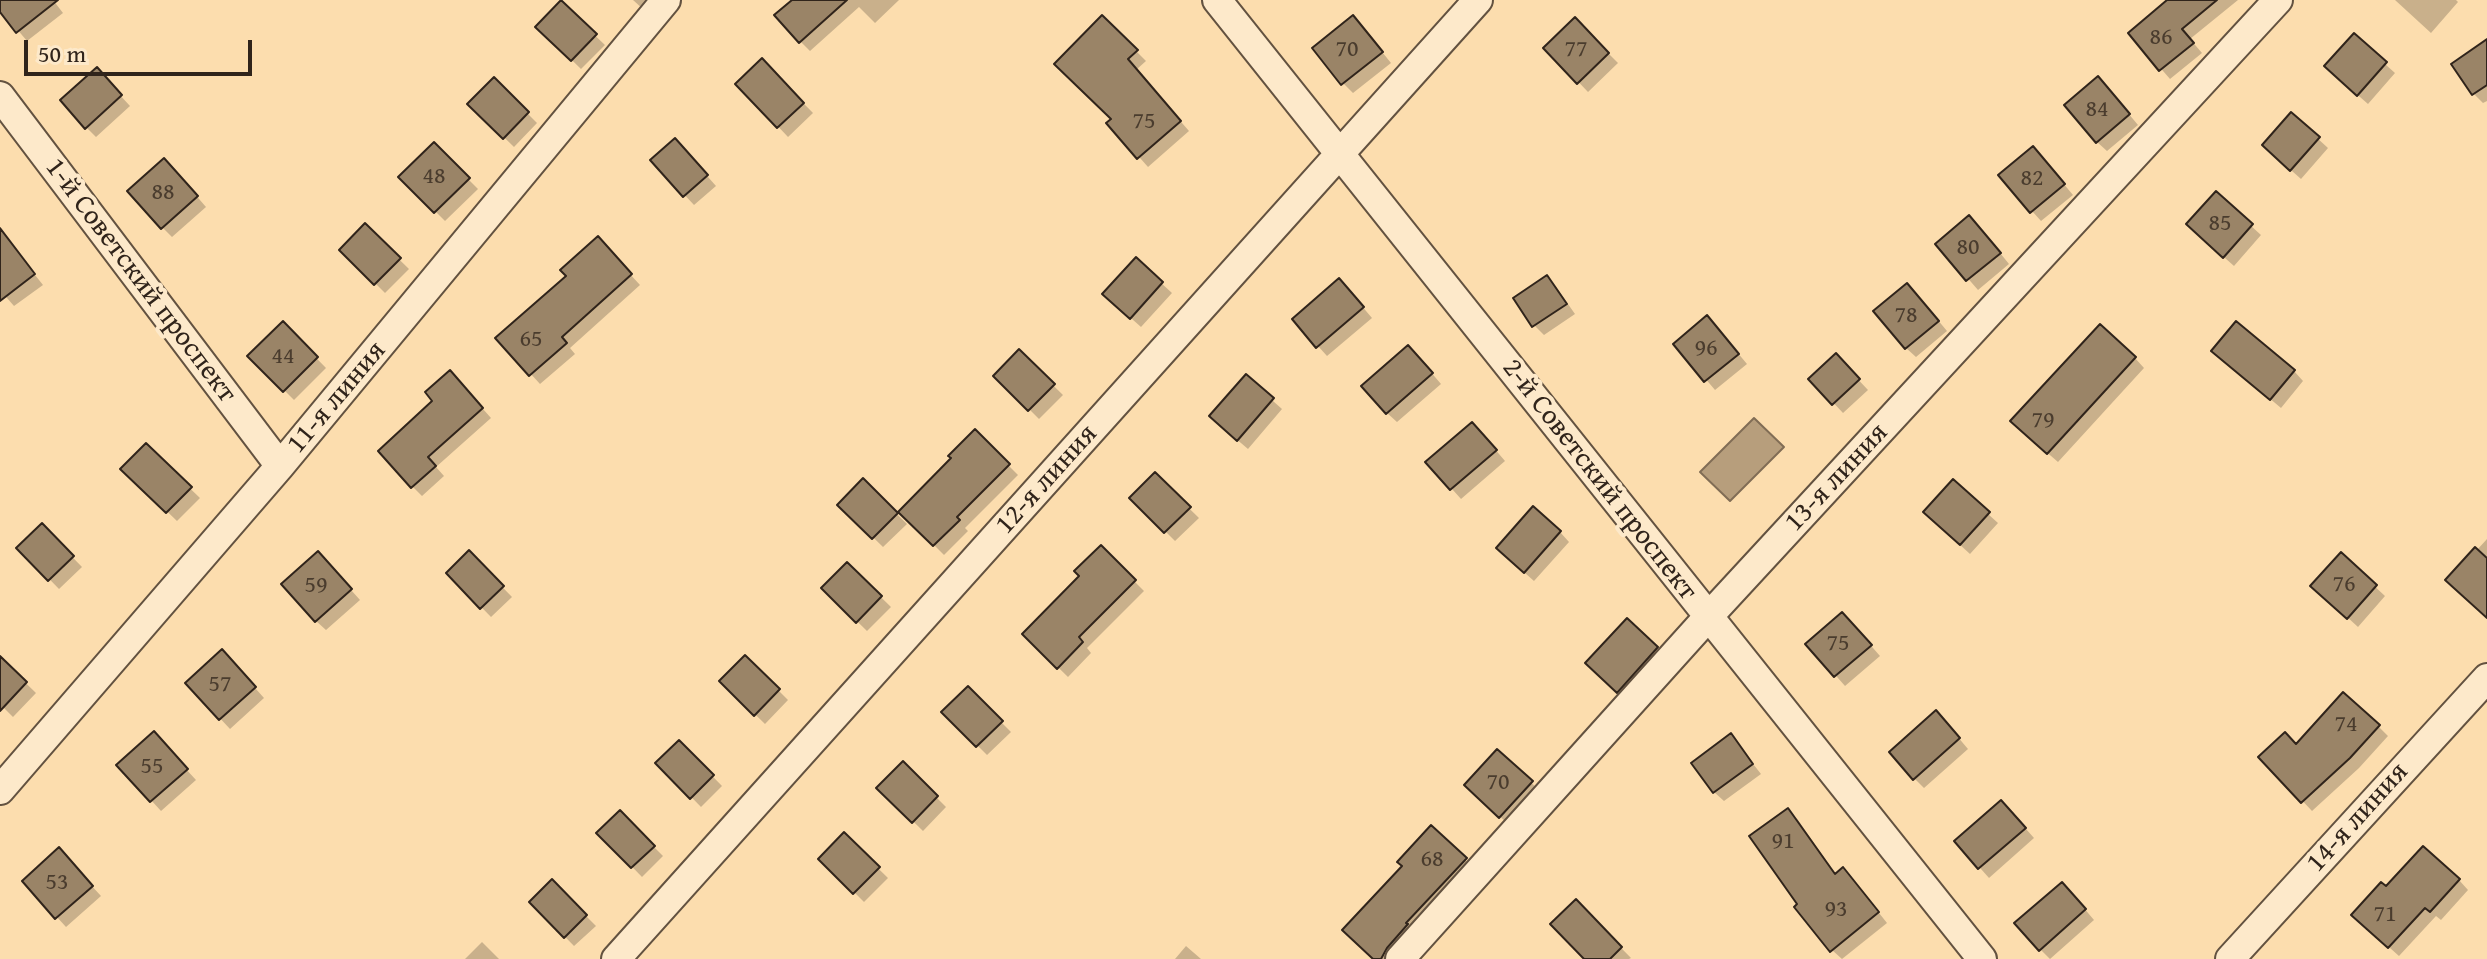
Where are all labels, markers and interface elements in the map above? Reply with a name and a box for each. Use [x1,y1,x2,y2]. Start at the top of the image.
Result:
scale bar [28,24,256,74]
house number: 86 [2149,24,2173,52]
text: 50 m [38,36,86,71]
house number: 70 [1335,36,1359,64]
house number: 77 [1564,36,1588,64]
house number: 84 [2085,96,2109,124]
house number: 75 [1132,108,1156,136]
street label: 1-й Советский проспект [37,152,243,410]
house number: 48 [422,163,446,191]
house number: 82 [2020,165,2044,193]
house number: 88 [151,179,175,207]
house number: 85 [2208,210,2232,238]
house number: 80 [1956,234,1980,262]
house number: 78 [1894,302,1918,330]
house number: 65 [519,326,543,354]
street label: 11-я линия [280,335,394,461]
house number: 96 [1694,335,1718,363]
house number: 44 [271,343,295,371]
street label: 2-й Советский проспект [1494,353,1704,607]
house number: 79 [2031,407,2055,435]
street label: 13-я линия [1778,417,1896,539]
street label: 12-я линия [989,418,1105,542]
house number: 76 [2332,571,2356,599]
house number: 59 [304,572,328,600]
house number: 75 [1826,630,1850,658]
house number: 57 [208,671,232,699]
house number: 74 [2334,711,2358,739]
house number: 55 [140,753,164,781]
street label: 14-я линия [2300,756,2416,880]
house number: 70 [1486,769,1510,797]
house number: 91 [1771,828,1795,856]
house number: 68 [1420,846,1444,874]
house number: 53 [45,869,69,897]
house number: 93 [1824,896,1848,924]
house number: 71 [2373,901,2397,929]

